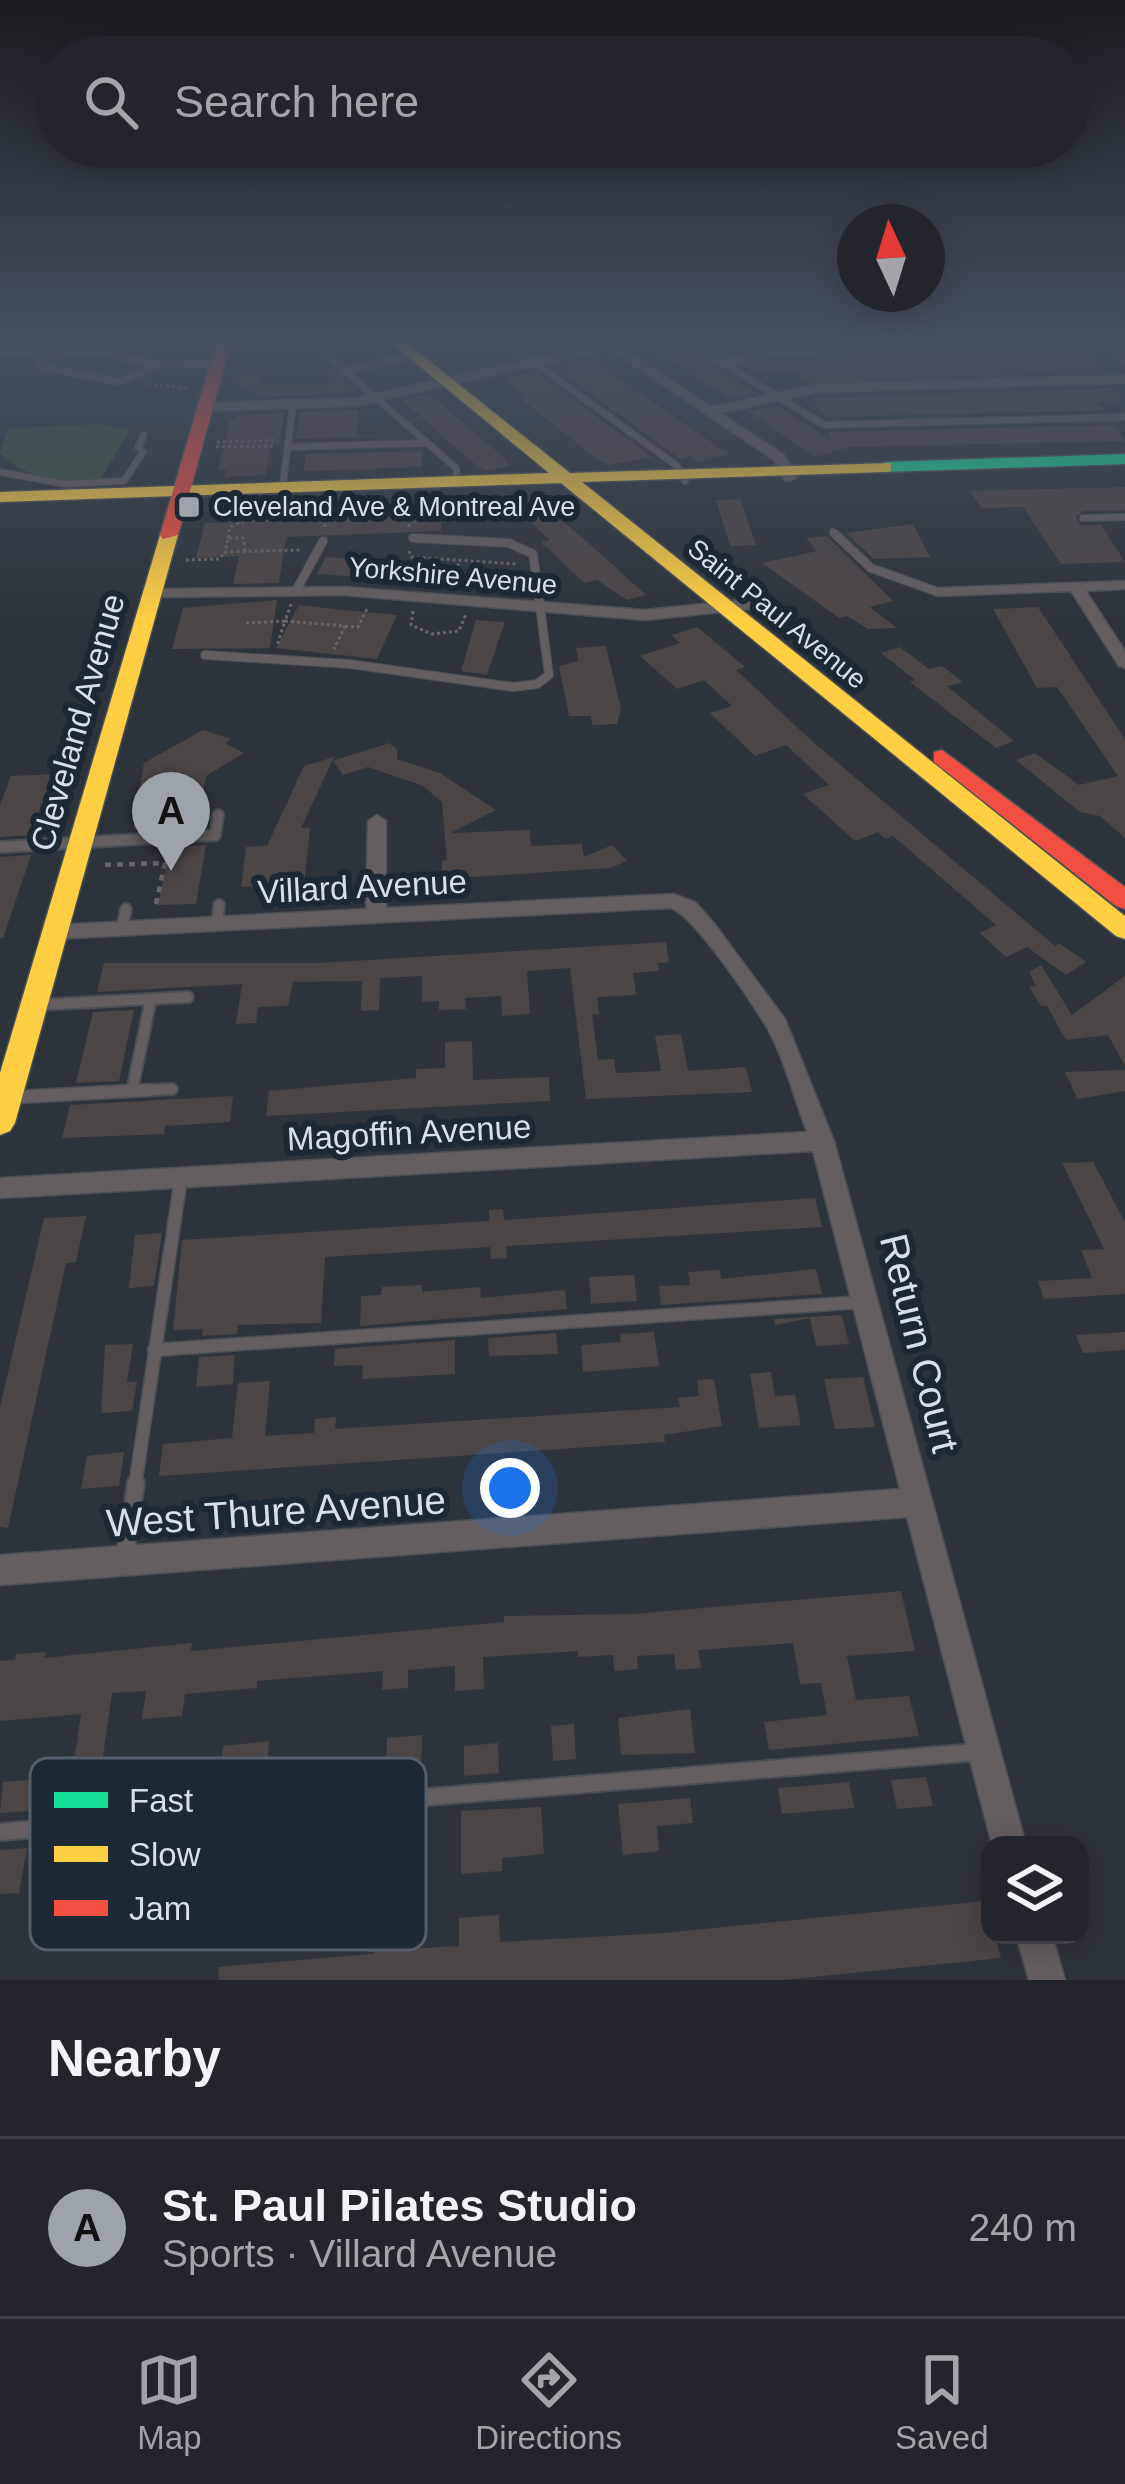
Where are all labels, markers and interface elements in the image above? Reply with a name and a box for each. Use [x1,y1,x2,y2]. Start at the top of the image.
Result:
search box [36,36,1089,168]
icon: search [78,69,144,135]
text: Search here [174,76,419,127]
north arrow [837,204,945,312]
place label: Cleveland Ave & Montreal Ave [213,492,575,522]
marker: Cleveland Ave & Montreal Ave [176,494,202,520]
street label: Saint Paul Avenue [682,533,872,695]
street label: Yorkshire Avenue [348,552,558,600]
street label: Cleveland Avenue [23,589,132,855]
pin: A [132,772,210,871]
street label: Villard Avenue [256,863,468,910]
street label: Magoffin Avenue [286,1108,532,1157]
street label: Return Court [872,1230,967,1457]
your location [480,1458,540,1518]
street label: West Thure Avenue [105,1478,447,1545]
legend [30,1758,426,1950]
text: Fast [129,1782,193,1819]
text: Slow [129,1836,201,1873]
map controls [981,1836,1089,1944]
button: layers [981,1836,1089,1944]
text: Jam [129,1890,191,1927]
text: Nearby [48,2030,221,2087]
text: St. Paul Pilates Studio [162,2180,637,2231]
text: A [73,2206,101,2249]
text: 240 m [969,2206,1077,2249]
text: Sports · Villard Avenue [162,2232,557,2275]
tab: Map [136,2347,202,2457]
tab: Directions [475,2347,622,2457]
tab: Saved [895,2347,989,2457]

